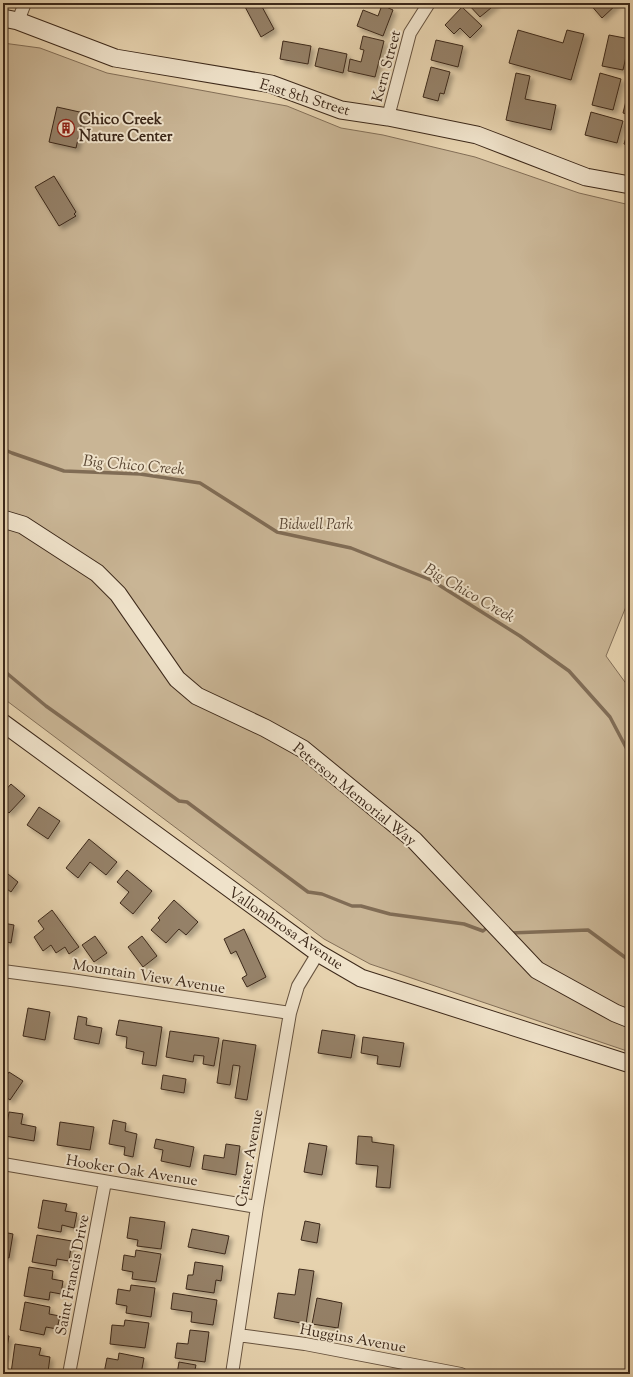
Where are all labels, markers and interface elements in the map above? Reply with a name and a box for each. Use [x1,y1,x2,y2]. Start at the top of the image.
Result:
street label: Kern Street [368,28,407,105]
street label: East 8th Street [257,75,352,122]
place label: Chico Creek Nature Center [79,110,173,148]
building icon: Chico Creek Nature Center [56,118,76,138]
water label: Big Chico Creek [82,451,185,482]
park label: Bidwell Park [279,515,353,536]
water label: Big Chico Creek [419,559,519,630]
street label: Peterson Memorial Way [288,739,421,852]
street label: Vallombrosa Avenue [223,883,347,976]
street label: Mountain View Avenue [71,955,227,1000]
street label: Crister Avenue [232,1108,269,1209]
street label: Hooker Oak Avenue [64,1151,199,1192]
street label: Saint Francis Drive [51,1213,95,1338]
street label: Huggins Avenue [298,1320,407,1359]

